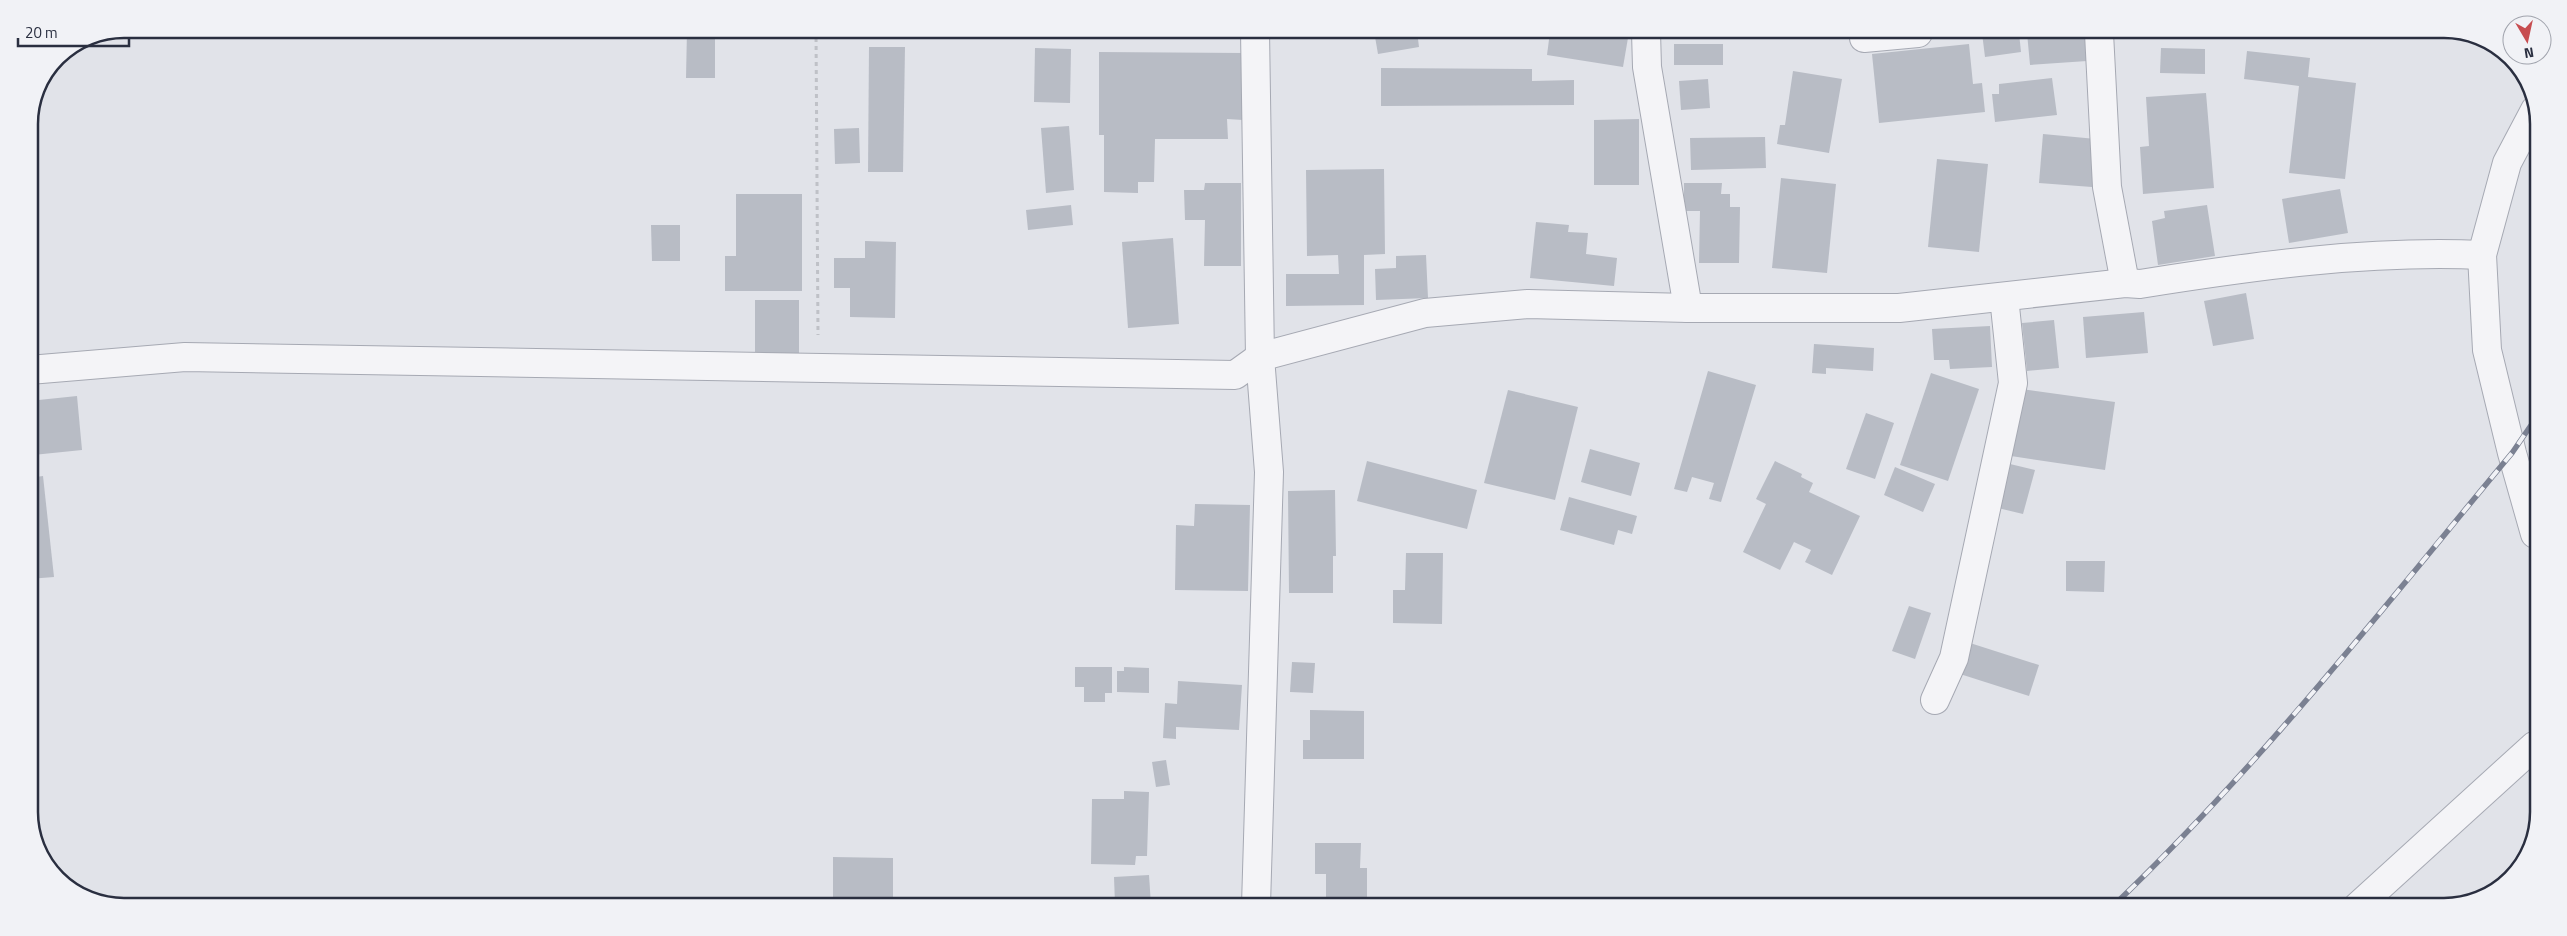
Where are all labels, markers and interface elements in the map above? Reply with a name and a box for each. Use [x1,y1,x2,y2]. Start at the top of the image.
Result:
scale bar [18,15,129,47]
north arrow [2502,15,2552,65]
text: 20 m [25,21,58,44]
text: N [2523,42,2536,64]

